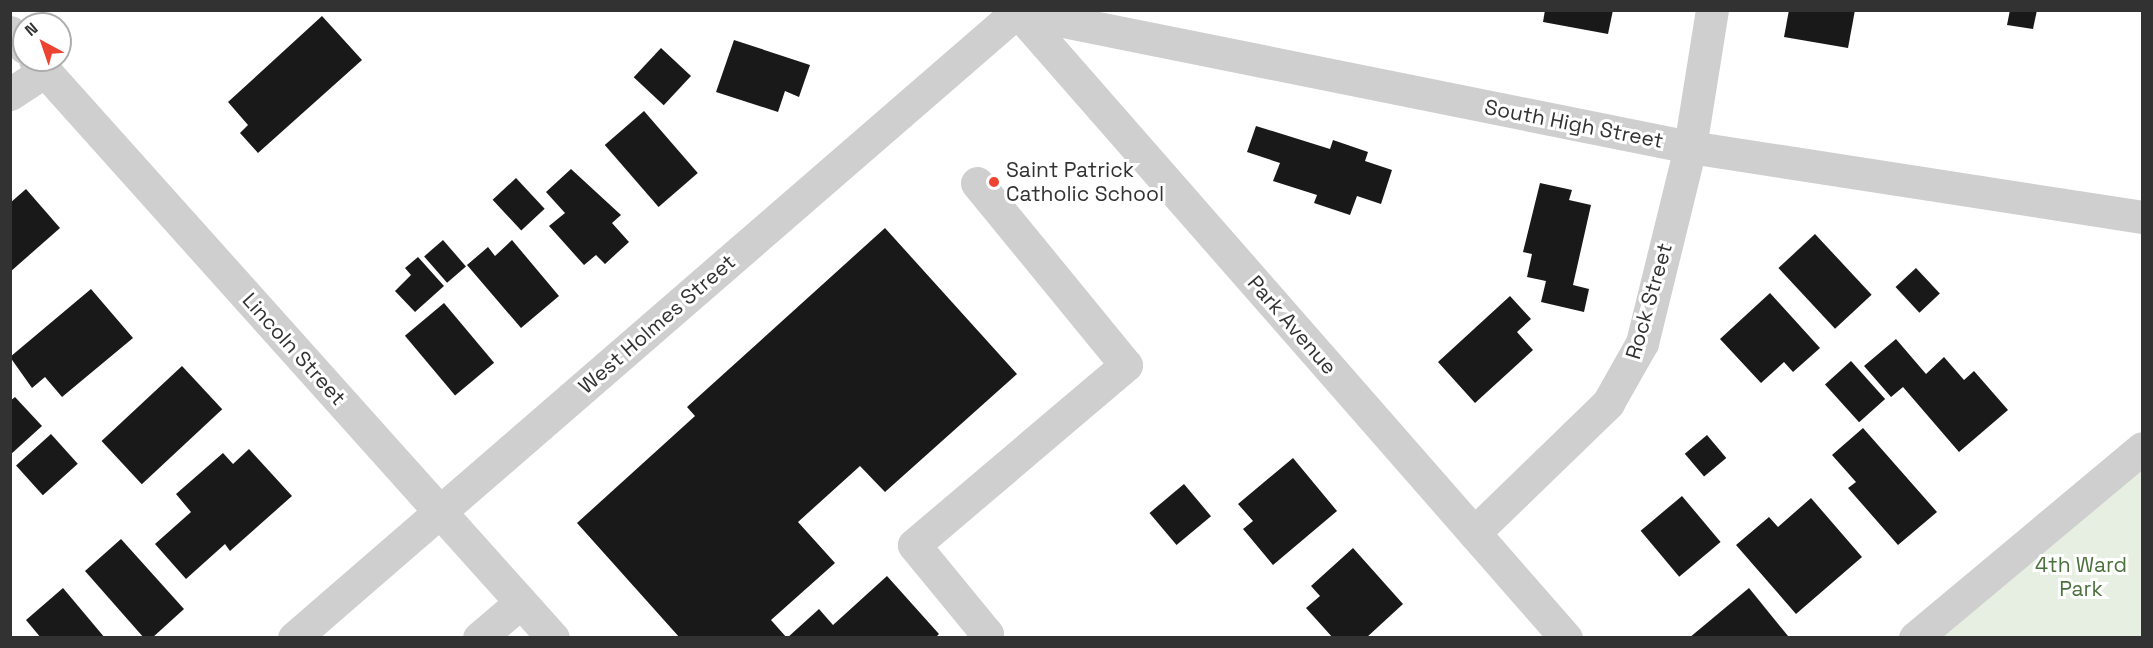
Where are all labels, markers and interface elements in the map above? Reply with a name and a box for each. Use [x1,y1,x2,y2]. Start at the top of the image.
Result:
north arrow [12,12,72,72]
text: N [21,18,42,41]
street label: South High Street [1483,94,1665,154]
place label: Saint Patrick Catholic School [1006,157,1164,207]
marker: Saint Patrick Catholic School [987,175,1001,189]
street label: Rock Street [1620,240,1678,362]
street label: West Holmes Street [573,249,741,399]
street label: Park Avenue [1242,270,1342,380]
street label: Lincoln Street [237,288,351,410]
park label: 4th Ward Park [2035,552,2127,602]

